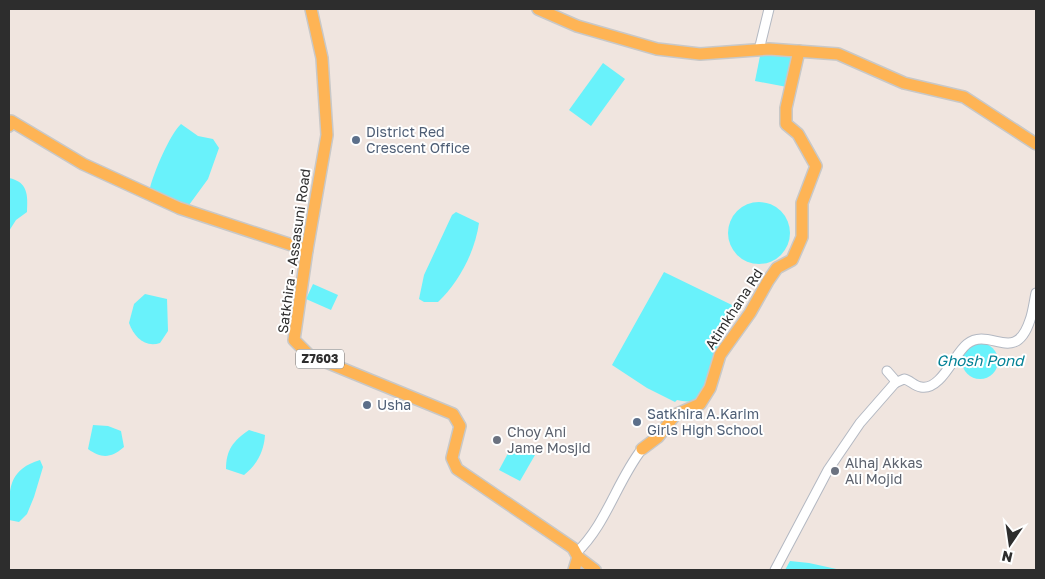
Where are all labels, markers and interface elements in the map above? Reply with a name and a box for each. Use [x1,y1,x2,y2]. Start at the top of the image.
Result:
place label: District Red Crescent Office [366,123,470,156]
marker: District Red Crescent Office [350,134,362,146]
street label: Satkhira - Assasuni Road [274,167,313,334]
street label: Atimkhana Rd [701,265,766,352]
road number: Z7603 [296,349,344,368]
water label: Ghosh Pond [937,351,1025,369]
place label: Usha [377,396,411,413]
marker: Usha [361,399,373,411]
place label: Satkhira A.Karim Girls High School [647,405,763,438]
marker: Satkhira A.Karim Girls High School [631,416,643,428]
place label: Choy Ani Jame Mosjid [507,423,591,456]
marker: Choy Ani Jame Mosjid [491,434,503,446]
place label: Alhaj Akkas Ali Mojid [845,454,923,487]
marker: Alhaj Akkas Ali Mojid [829,465,841,477]
north arrow [985,519,1035,569]
text: N [1000,548,1014,567]

